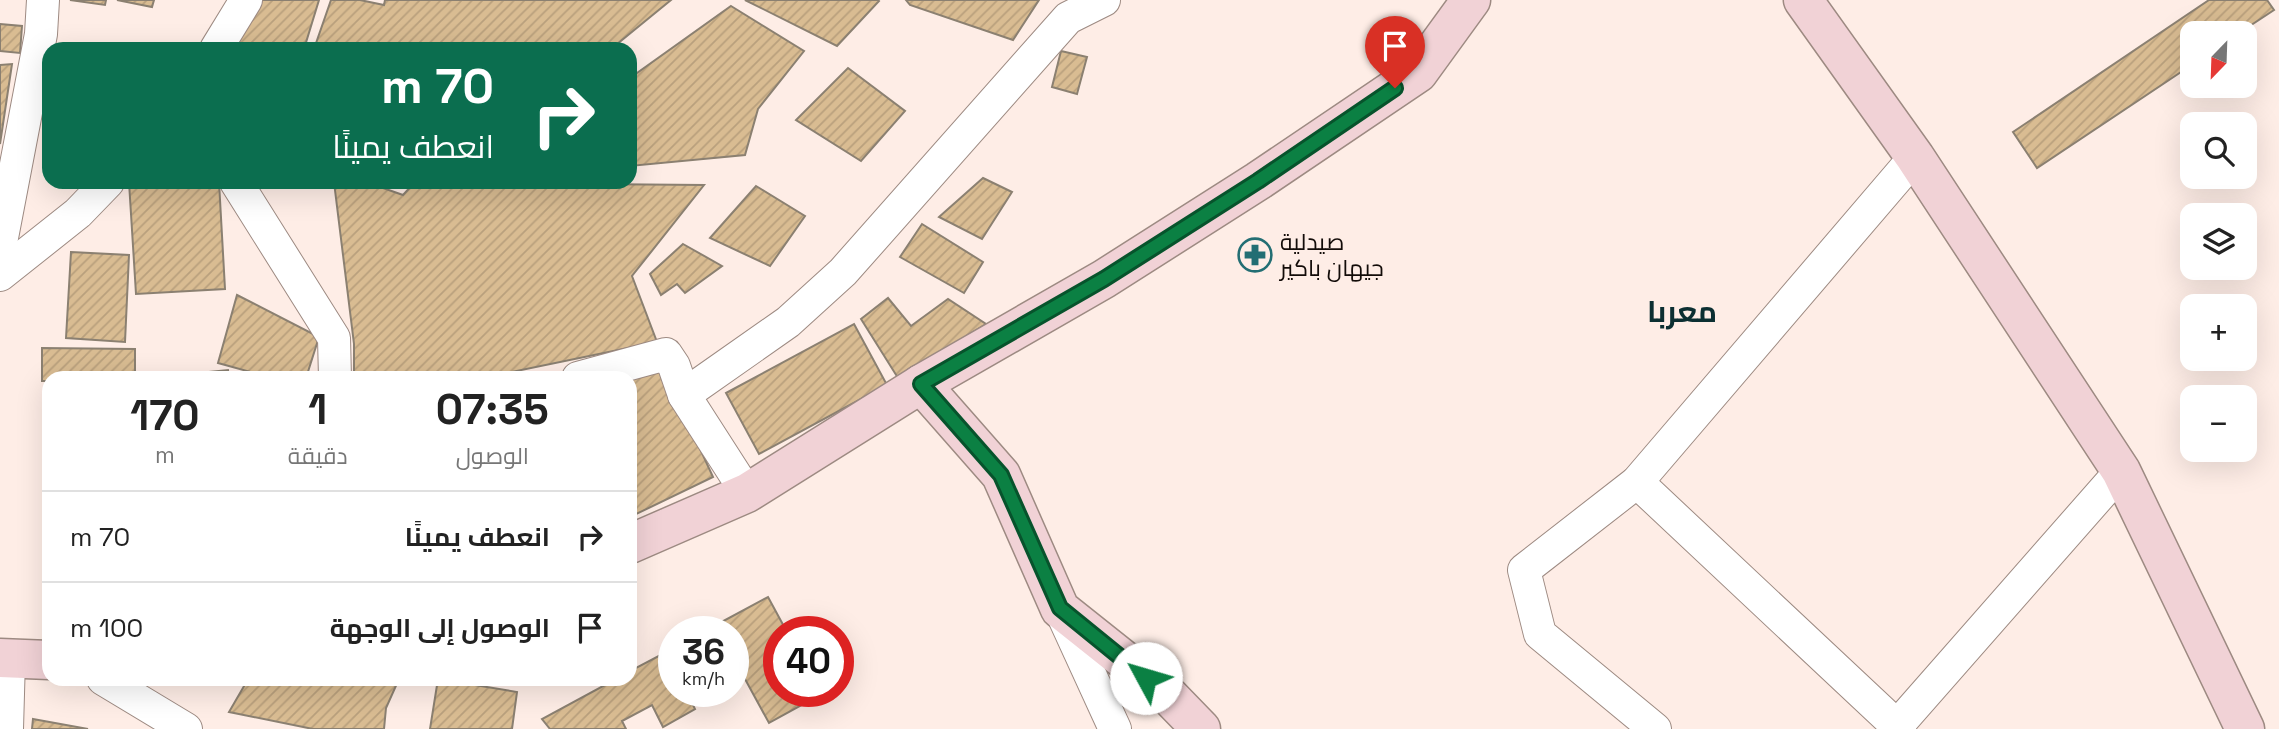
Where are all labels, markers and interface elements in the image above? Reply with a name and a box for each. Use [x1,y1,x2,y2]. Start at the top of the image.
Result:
pin [1365,16,1425,88]
north arrow [2180,21,2258,98]
map controls [2180,21,2257,462]
icon: arrive [1376,27,1414,65]
text: 70 m [381,55,494,117]
icon: right [518,70,609,161]
button: search [2180,112,2257,189]
text: انعطف يمينًا [332,127,494,167]
button: layers [2180,203,2257,280]
place label: صيدلية جيهان باكير [1278,227,1384,283]
pharmacy icon: صيدلية جيهان باكير [1236,236,1274,274]
district label: معربا [1647,292,1717,331]
button: + [2180,294,2257,371]
text: 1 [308,383,327,436]
text: 07:35 [436,383,549,436]
button: − [2180,385,2257,462]
text: 170 [130,389,200,442]
text: m [155,440,175,470]
text: دقيقة [288,441,348,471]
text: الوصول [456,441,529,471]
icon: right [571,518,609,556]
text: 70 m [70,520,130,554]
text: انعطف يمينًا [405,520,550,554]
icon: arrive [571,609,609,647]
text: 100 m [70,611,143,645]
text: الوصول إلى الوجهة [330,611,550,645]
speed limit sign: 40 [763,616,854,707]
text: 36 [682,630,725,674]
position arrow [1109,641,1183,715]
text: km/h [682,667,725,690]

